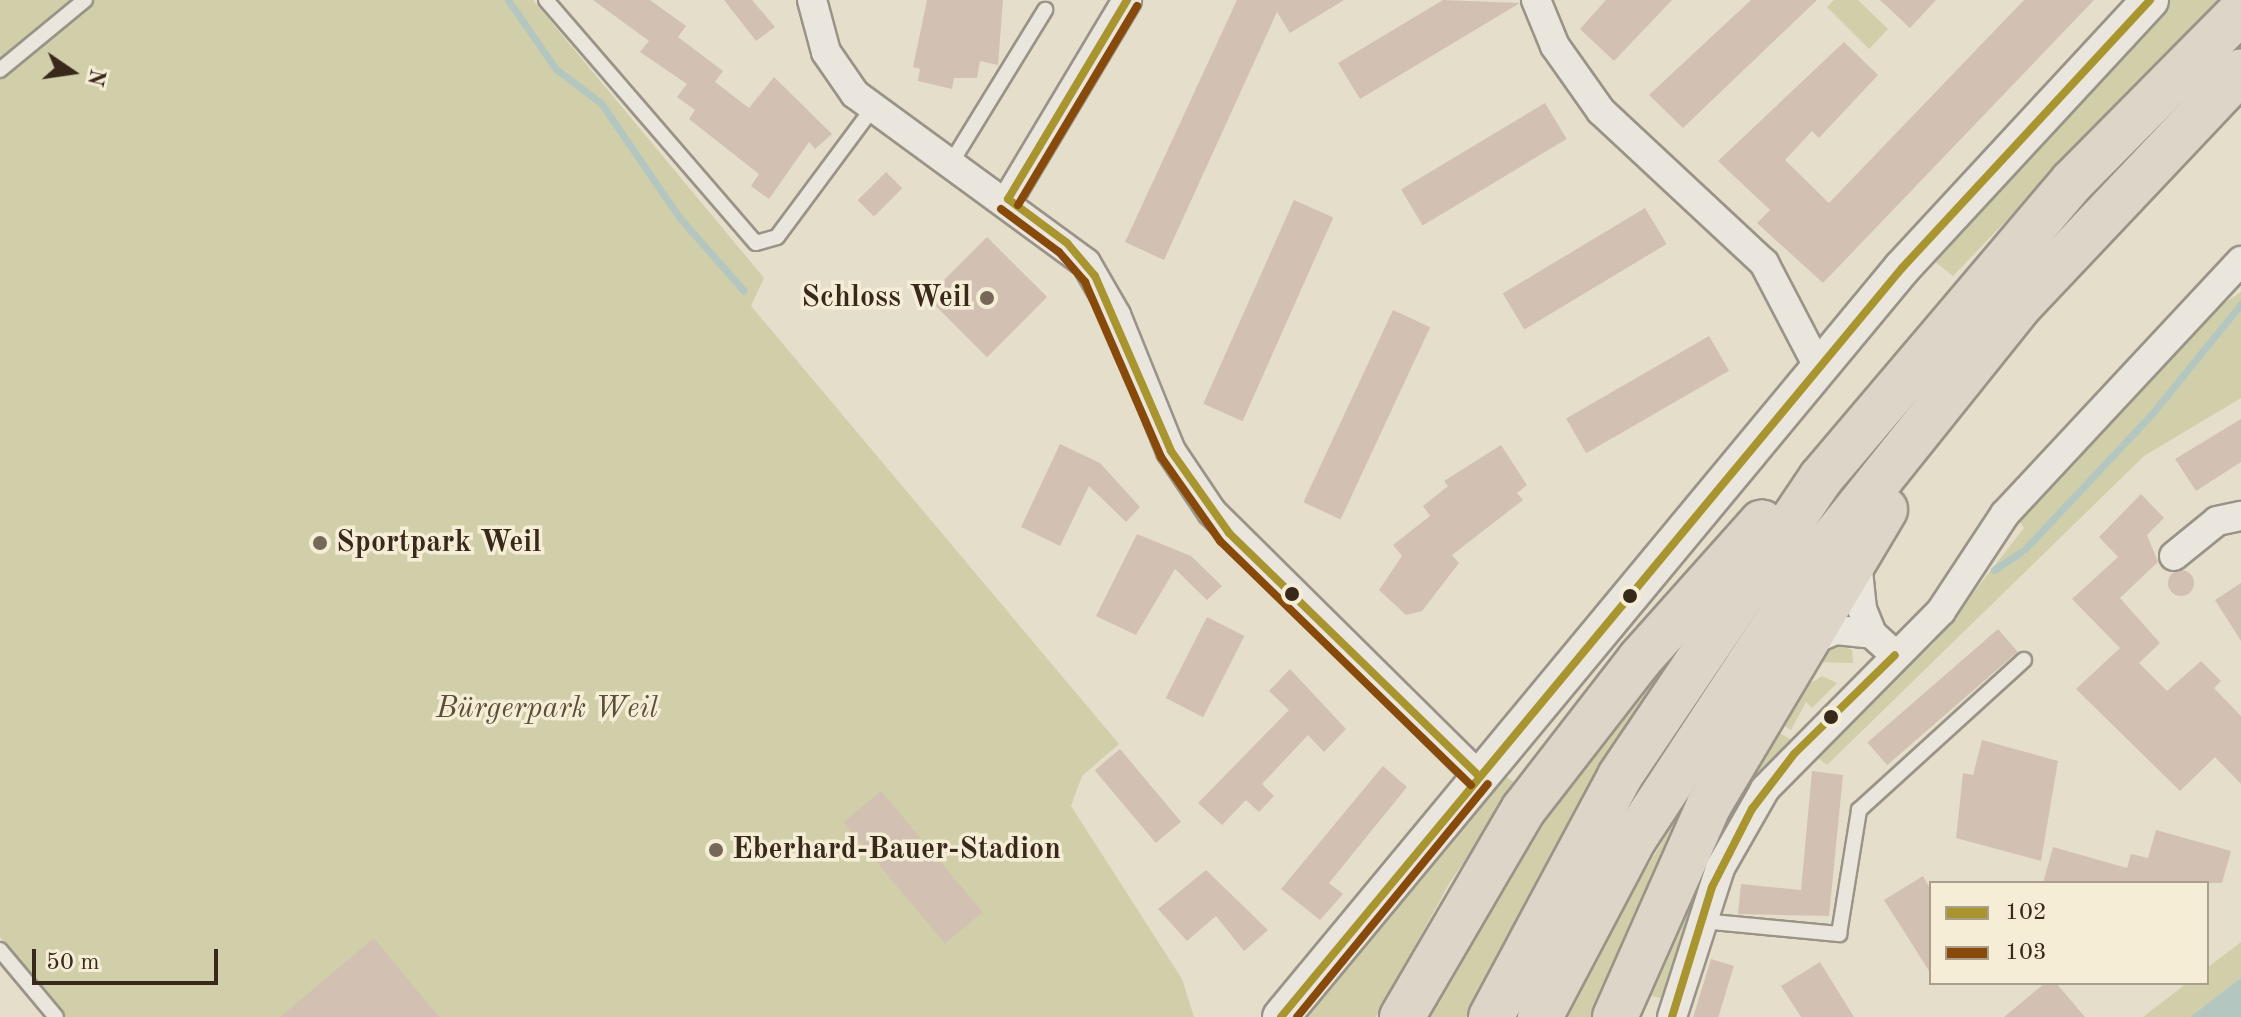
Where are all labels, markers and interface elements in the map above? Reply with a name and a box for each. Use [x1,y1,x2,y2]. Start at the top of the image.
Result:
north arrow [32,32,112,112]
text: N [83,67,108,88]
place label: Schloss Weil [801,280,971,316]
marker: Schloss Weil [978,289,996,307]
place label: Sportpark Weil [336,525,541,561]
marker: Sportpark Weil [311,534,329,552]
unlabelled marker [1284,586,1300,602]
unlabelled marker [1622,588,1638,604]
park label: Bürgerpark Weil [436,691,658,727]
unlabelled marker [1823,709,1839,725]
place label: Eberhard-Bauer-Stadion [732,832,1061,868]
marker: Eberhard-Bauer-Stadion [707,841,725,859]
legend [1929,881,2209,985]
text: 102 [2005,901,2047,925]
scale bar [36,933,222,983]
text: 103 [2005,941,2047,965]
text: 50 m [46,951,100,975]

